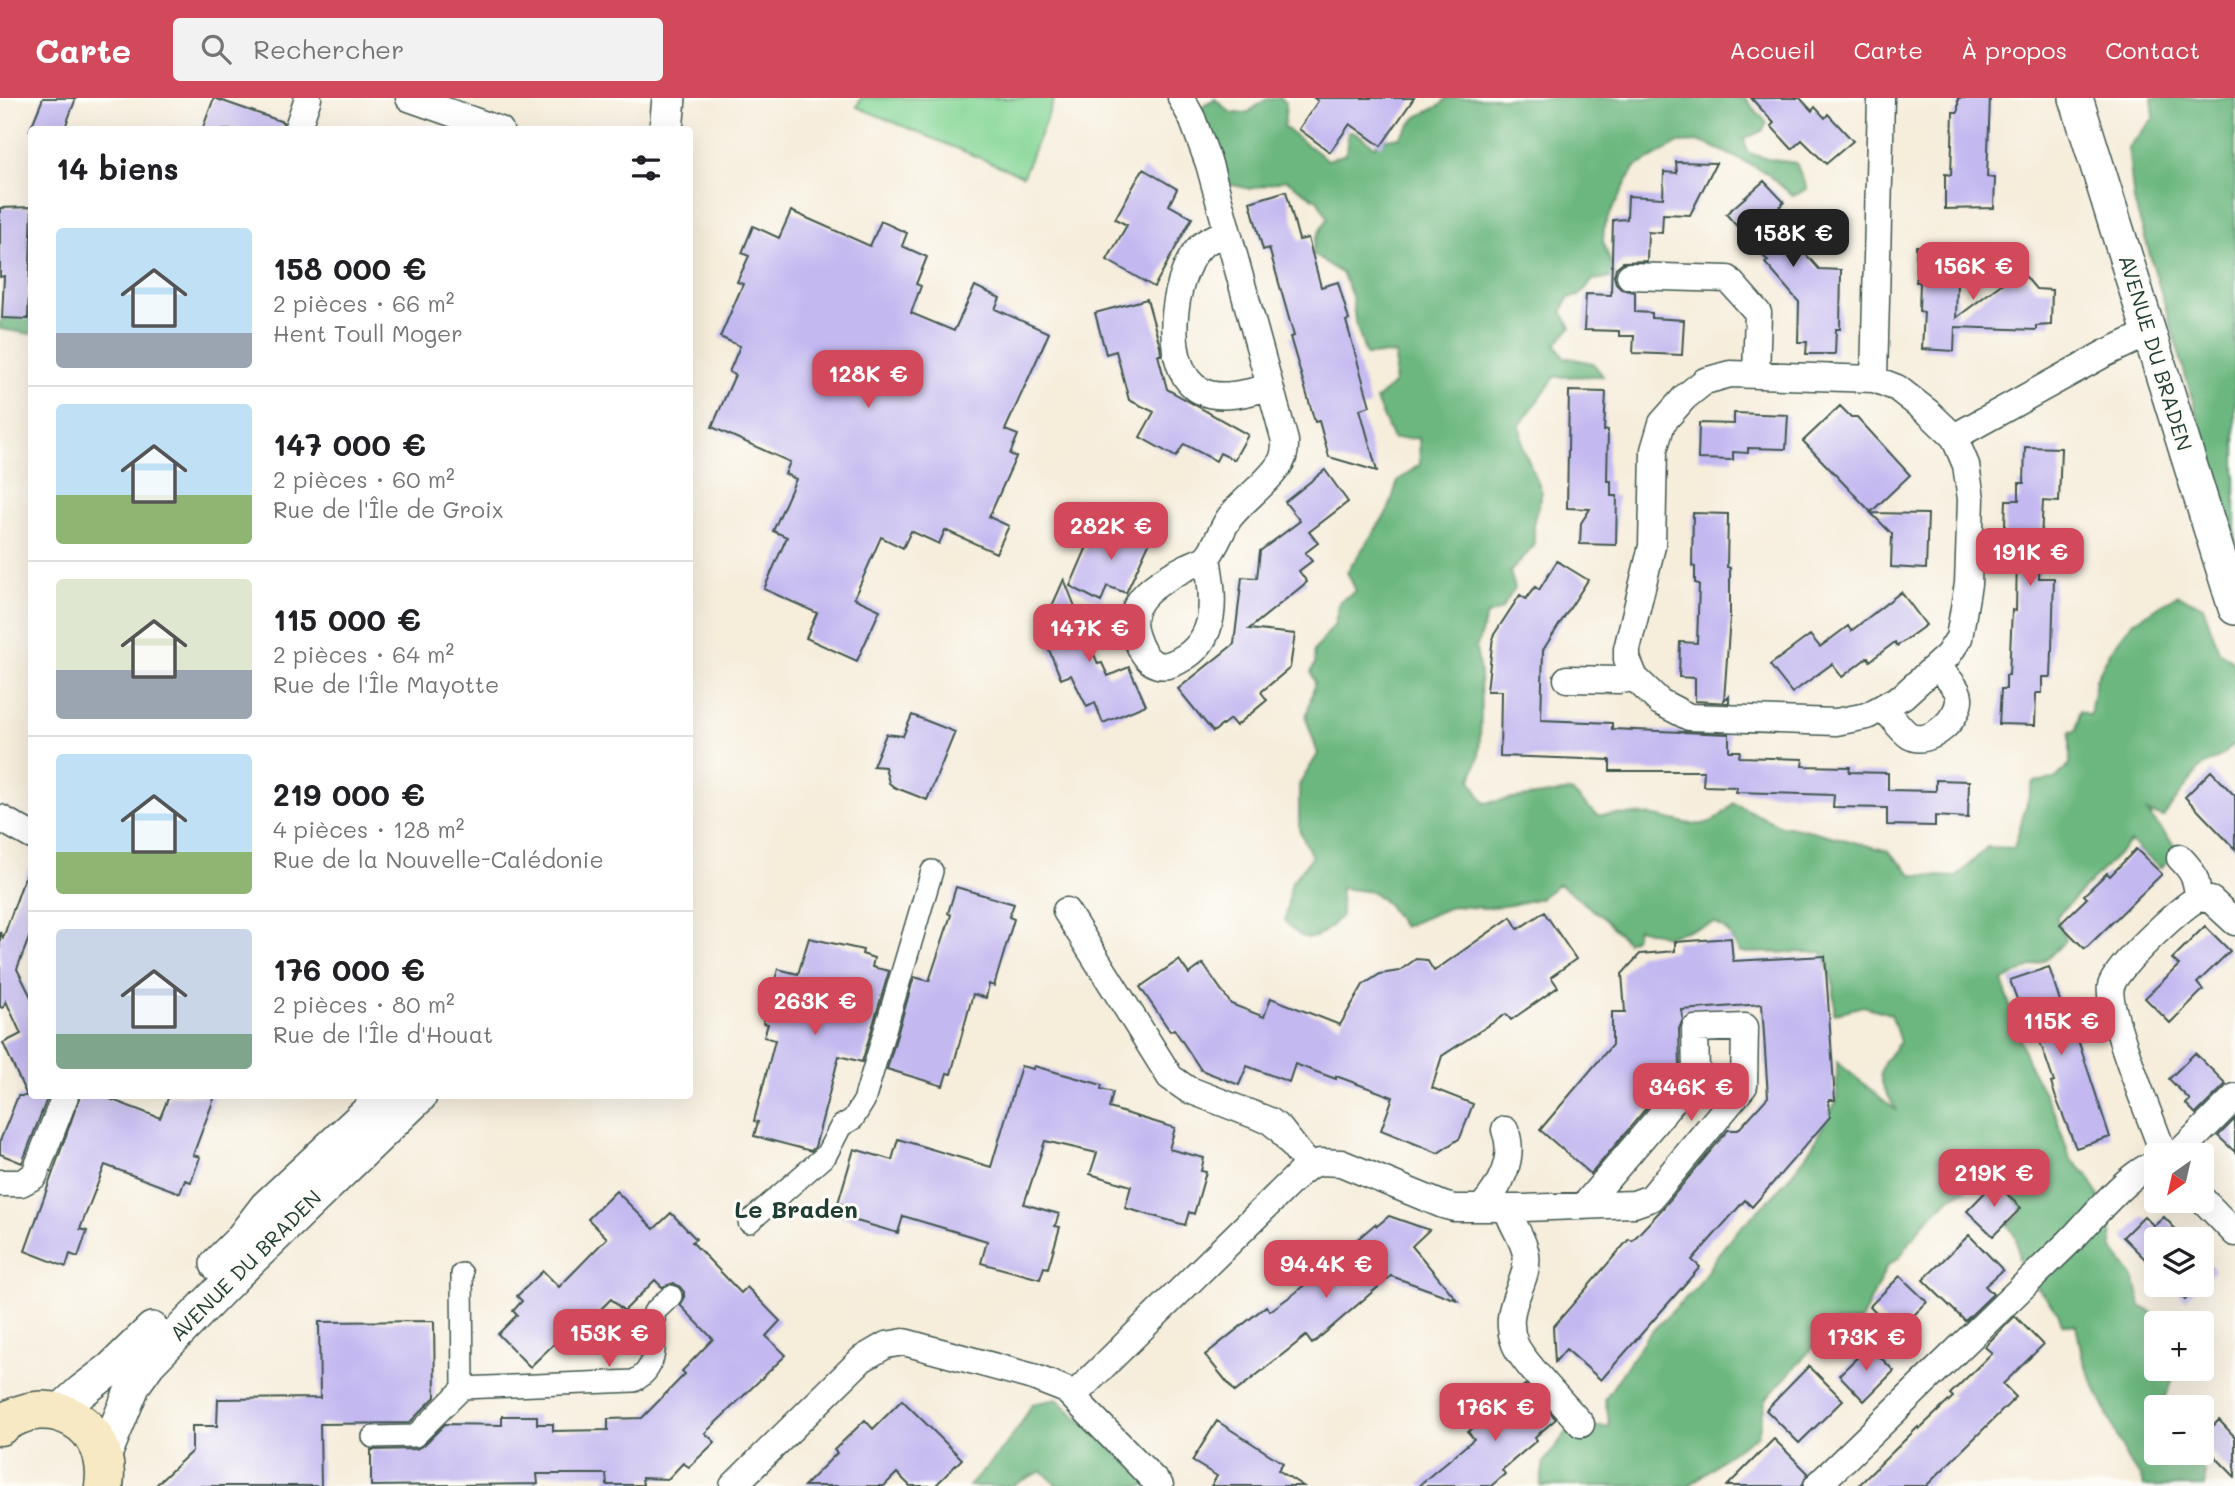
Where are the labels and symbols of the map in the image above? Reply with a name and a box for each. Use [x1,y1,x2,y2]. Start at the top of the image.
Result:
pin: 158K € [1736,209,1850,269]
pin: 156K € [1916,242,2030,302]
street label: AVENUE DU BRADEN [2114,251,2199,454]
pin: 128K € [811,350,925,410]
pin: 282K € [1054,503,1168,562]
pin: 191K € [1973,528,2087,588]
pin: 147K € [1032,604,1146,664]
pin: 263K € [758,978,872,1037]
pin: 115K € [2004,998,2118,1057]
pin: 346K € [1634,1063,1748,1123]
north arrow [2144,1143,2214,1213]
pin: 219K € [1937,1150,2051,1209]
street label: AVENUE DU BRADEN [164,1184,326,1346]
district label: Le Braden [734,1193,858,1224]
pin: 94.4K € [1261,1240,1391,1300]
pin: 153K € [552,1310,666,1369]
pin: 173K € [1809,1314,1923,1373]
pin: 176K € [1438,1384,1552,1443]

